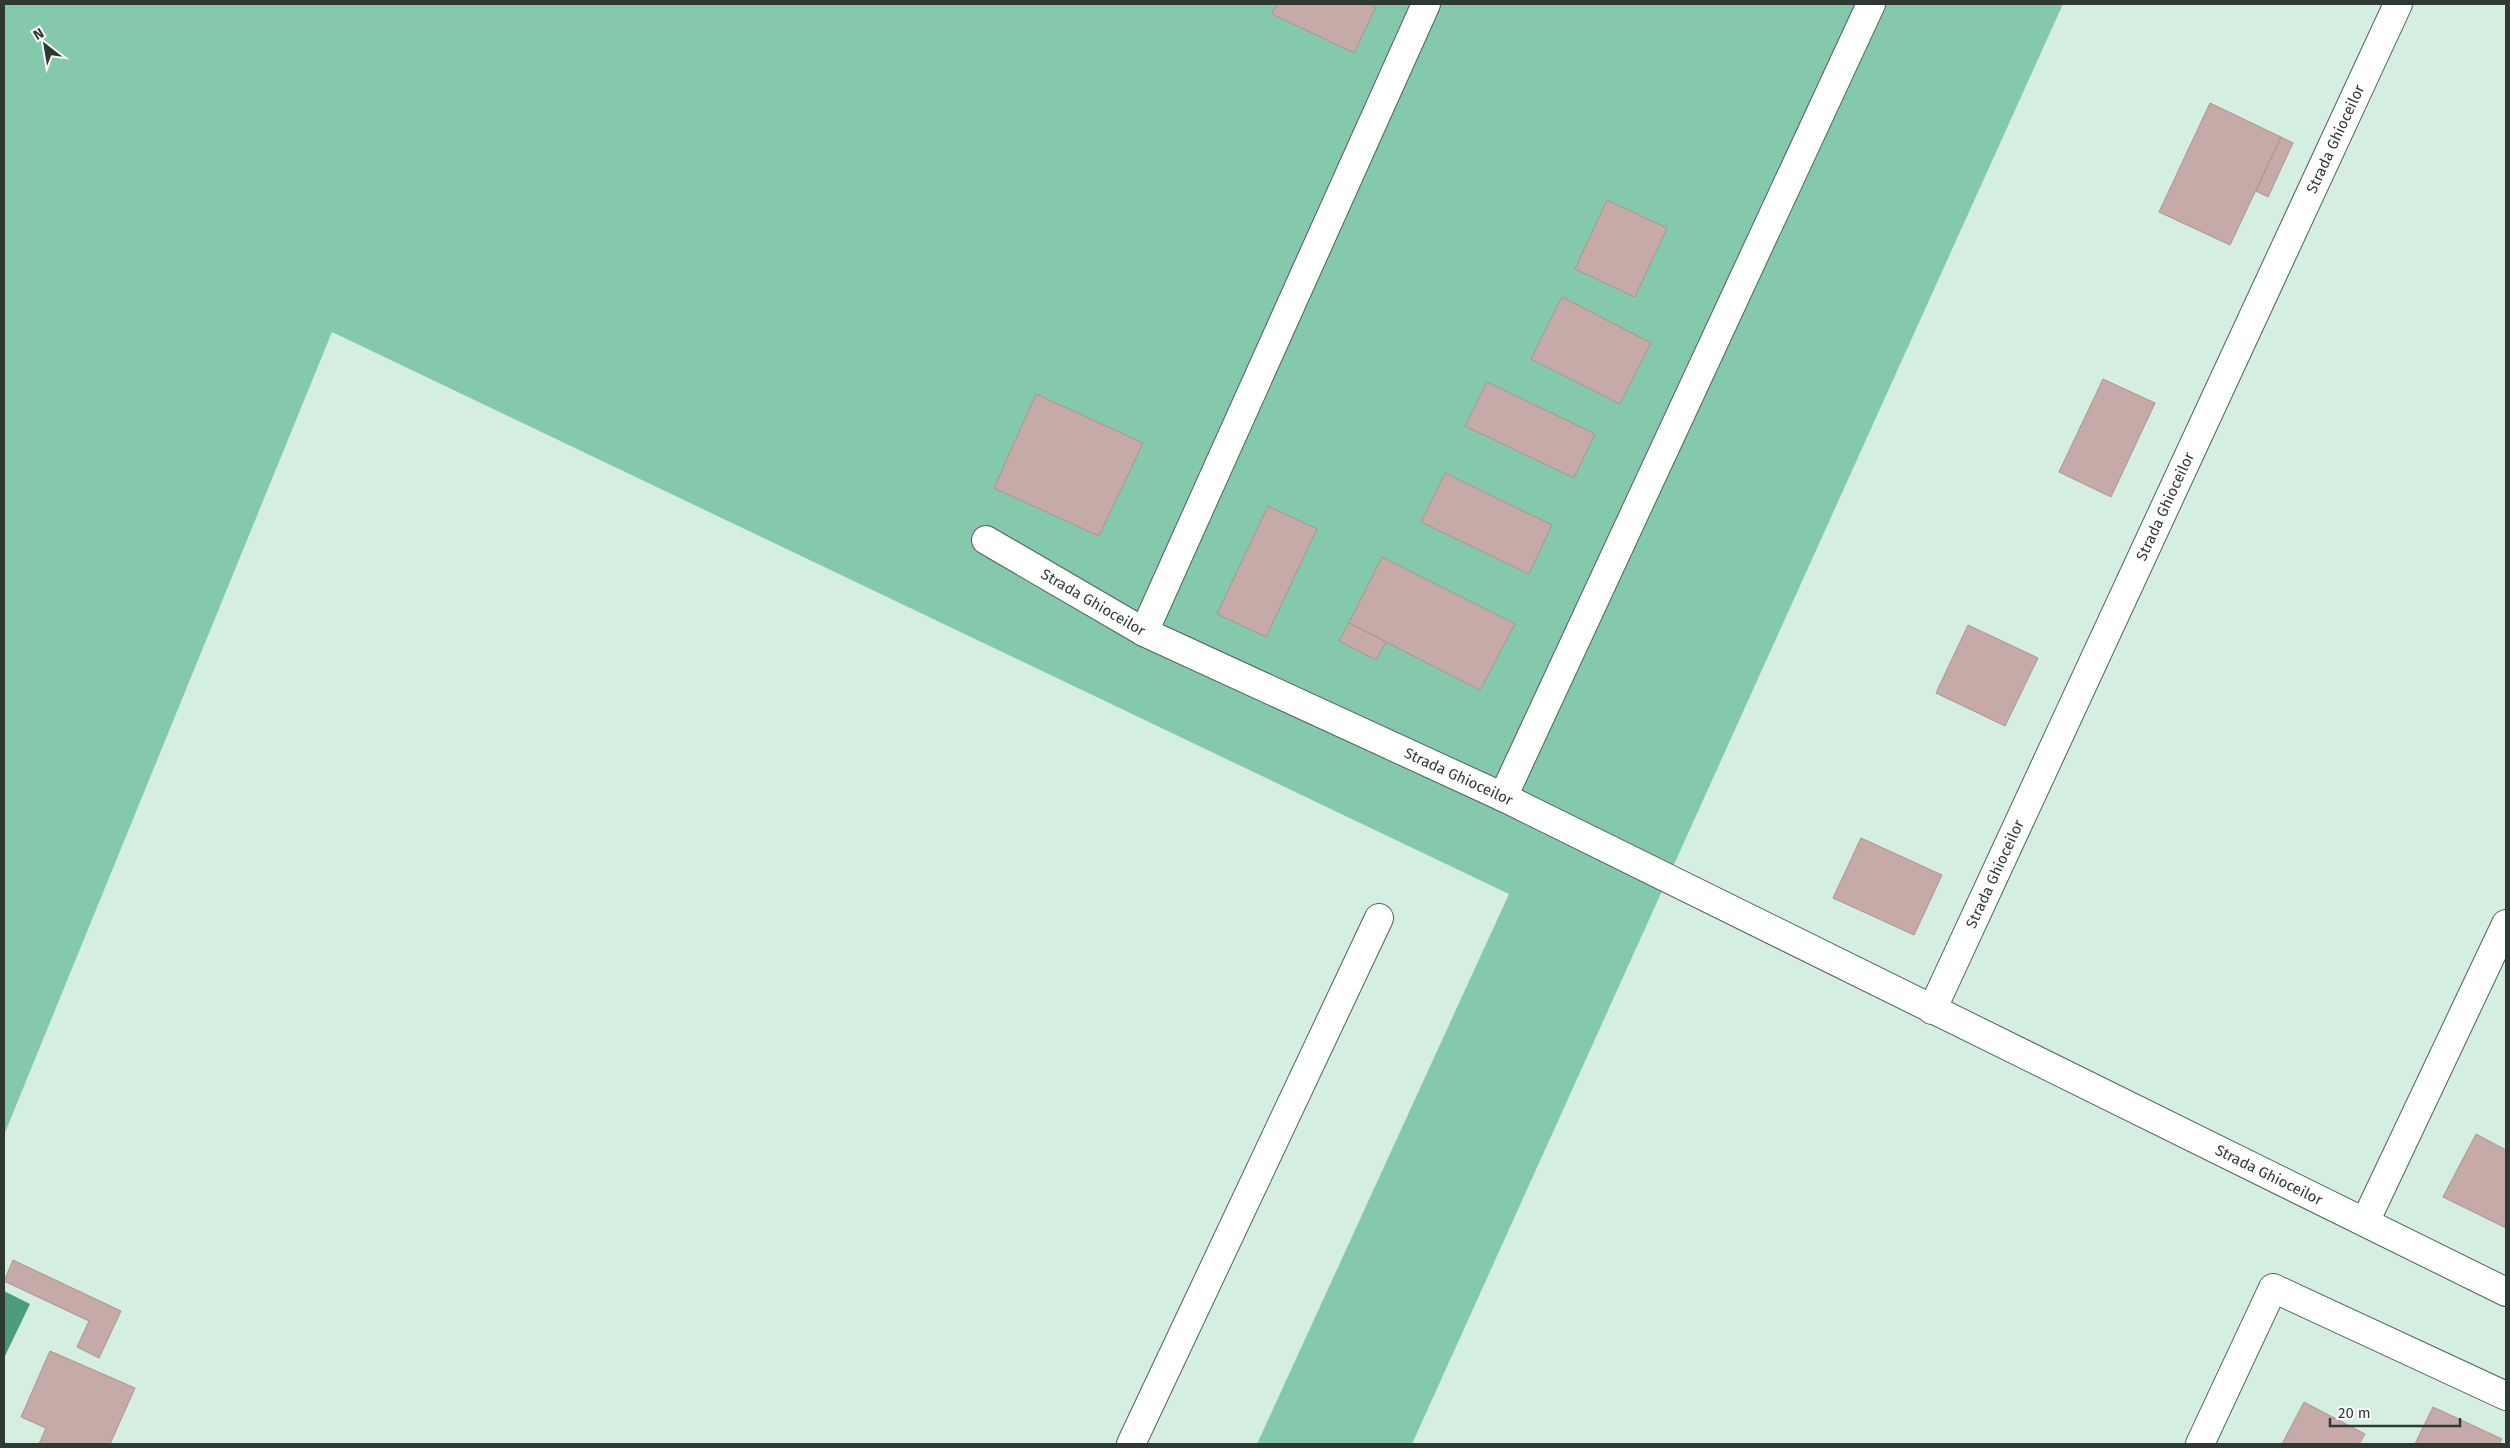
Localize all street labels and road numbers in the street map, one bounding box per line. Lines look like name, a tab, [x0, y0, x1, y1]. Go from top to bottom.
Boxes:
street label: Strada Ghioceilor	[2303, 82, 2368, 196]
street label: Strada Ghioceilor	[2132, 449, 2198, 564]
street label: Strada Ghioceilor	[1038, 565, 1149, 640]
street label: Strada Ghioceilor	[1401, 744, 1516, 810]
street label: Strada Ghioceilor	[1962, 817, 2028, 931]
street label: Strada Ghioceilor	[2212, 1141, 2326, 1209]

